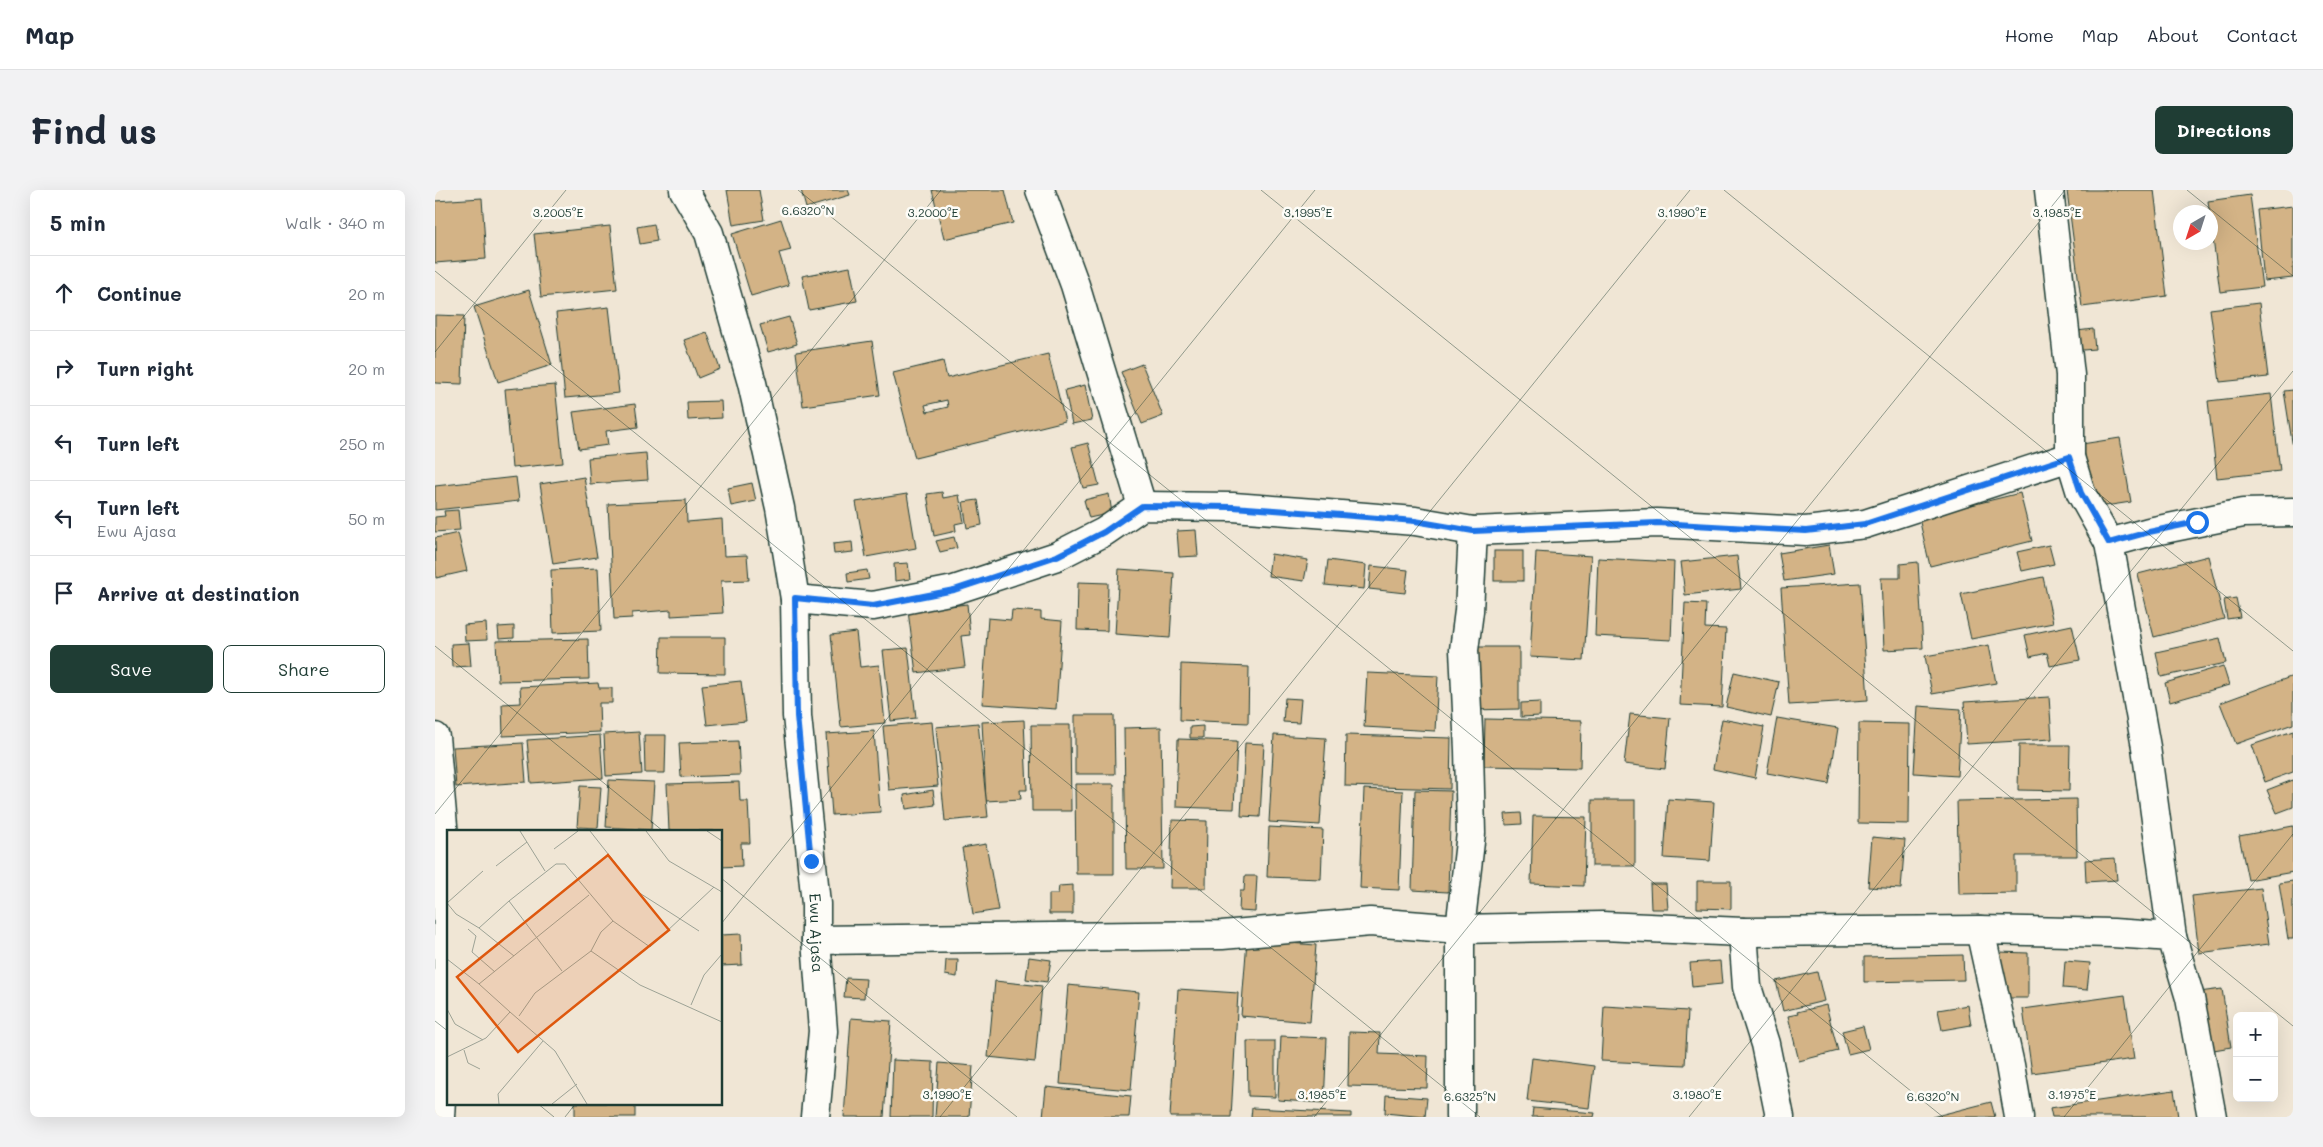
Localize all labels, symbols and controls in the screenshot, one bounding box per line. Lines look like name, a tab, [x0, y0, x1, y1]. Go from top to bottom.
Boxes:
text: Map	[25, 19, 74, 50]
text: Home	[2005, 23, 2054, 47]
text: Map	[2082, 23, 2118, 47]
text: About	[2146, 23, 2199, 47]
text: Contact	[2227, 23, 2298, 47]
button: Directions	[2155, 106, 2293, 154]
text: Find us	[30, 107, 157, 153]
text: 6.6320°N	[782, 202, 834, 218]
text: 3.2005°E	[533, 204, 583, 220]
text: 3.2000°E	[908, 204, 959, 220]
text: 3.1995°E	[1284, 204, 1332, 220]
text: 3.1990°E	[1657, 204, 1707, 220]
text: 3.1985°E	[2033, 204, 2082, 220]
north arrow	[2173, 205, 2218, 250]
text: 5 min	[50, 209, 106, 236]
text: Walk · 340 m	[285, 212, 385, 233]
icon: ahead	[50, 279, 78, 307]
text: Continue	[97, 281, 182, 306]
text: 20 m	[348, 283, 385, 304]
icon: right	[50, 354, 78, 382]
text: Turn right	[97, 356, 194, 381]
text: 20 m	[348, 358, 385, 379]
icon: left	[50, 429, 78, 457]
text: Turn left	[97, 431, 180, 456]
text: 250 m	[339, 433, 385, 454]
text: Turn left	[97, 495, 180, 520]
icon: left	[50, 504, 78, 532]
text: 50 m	[348, 508, 385, 529]
route start	[2186, 511, 2209, 534]
text: Ewu Ajasa	[97, 520, 177, 541]
icon: arrive	[50, 579, 78, 607]
text: Arrive at destination	[97, 581, 300, 606]
button: Save	[50, 645, 213, 693]
button: Share	[223, 645, 385, 693]
inset map	[447, 830, 723, 1104]
route end	[800, 850, 823, 873]
street label: Ewu Ajasa	[805, 892, 829, 973]
map controls	[2233, 1012, 2278, 1102]
button: +	[2233, 1012, 2278, 1057]
button: −	[2233, 1057, 2278, 1102]
text: 3.1990°E	[922, 1086, 972, 1102]
text: 3.1985°E	[1298, 1086, 1347, 1102]
text: 3.1980°E	[1672, 1086, 1722, 1102]
text: 3.1975°E	[2048, 1086, 2096, 1102]
text: 6.6325°N	[1444, 1088, 1496, 1104]
text: 6.6320°N	[1907, 1088, 1959, 1104]

